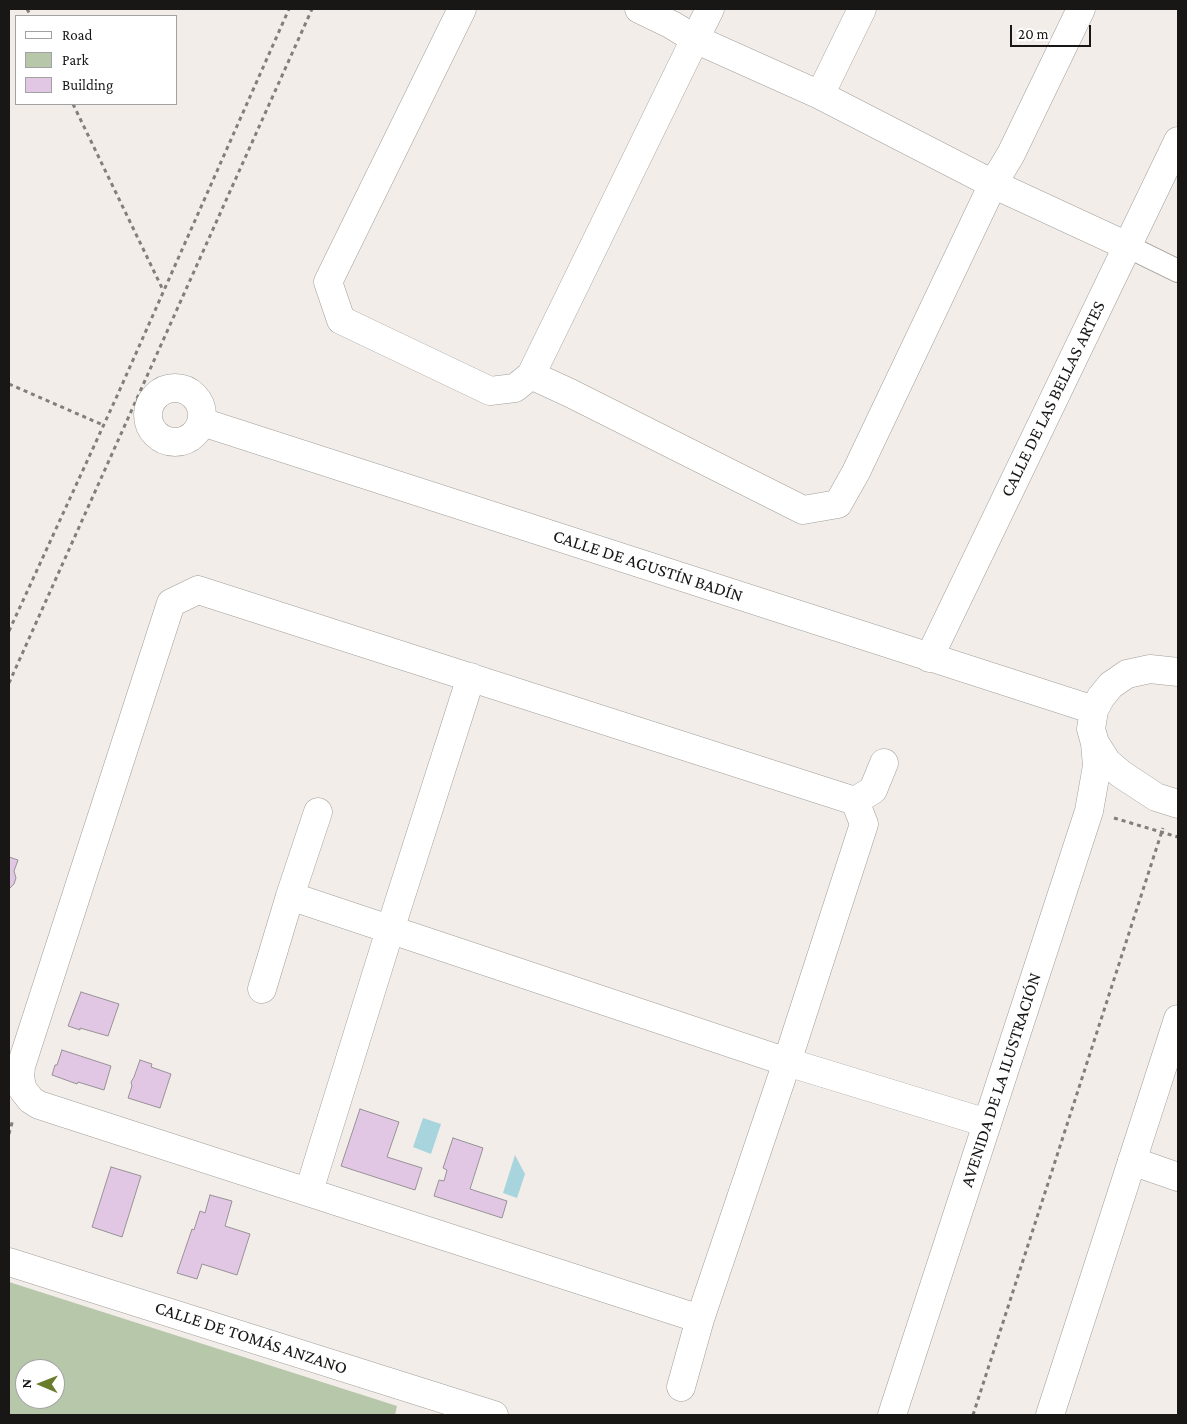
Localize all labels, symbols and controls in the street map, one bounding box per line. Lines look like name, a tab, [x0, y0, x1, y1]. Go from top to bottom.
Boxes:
legend	[15, 15, 178, 105]
scale bar	[1012, 15, 1093, 47]
text: 20 m	[1018, 26, 1049, 42]
text: Road	[62, 27, 92, 43]
text: Park	[62, 52, 89, 68]
text: Building	[62, 77, 113, 93]
street label: CALLE DE LAS BELLAS ARTES	[996, 298, 1110, 500]
street label: CALLE DE AGUSTÍN BADÍN	[550, 525, 746, 607]
street label: AVENIDA DE LA ILUSTRACIÓN	[956, 970, 1046, 1190]
street label: CALLE DE TOMÁS ANZANO	[152, 1297, 350, 1379]
north arrow	[15, 1359, 65, 1409]
text: N	[18, 1379, 34, 1389]

